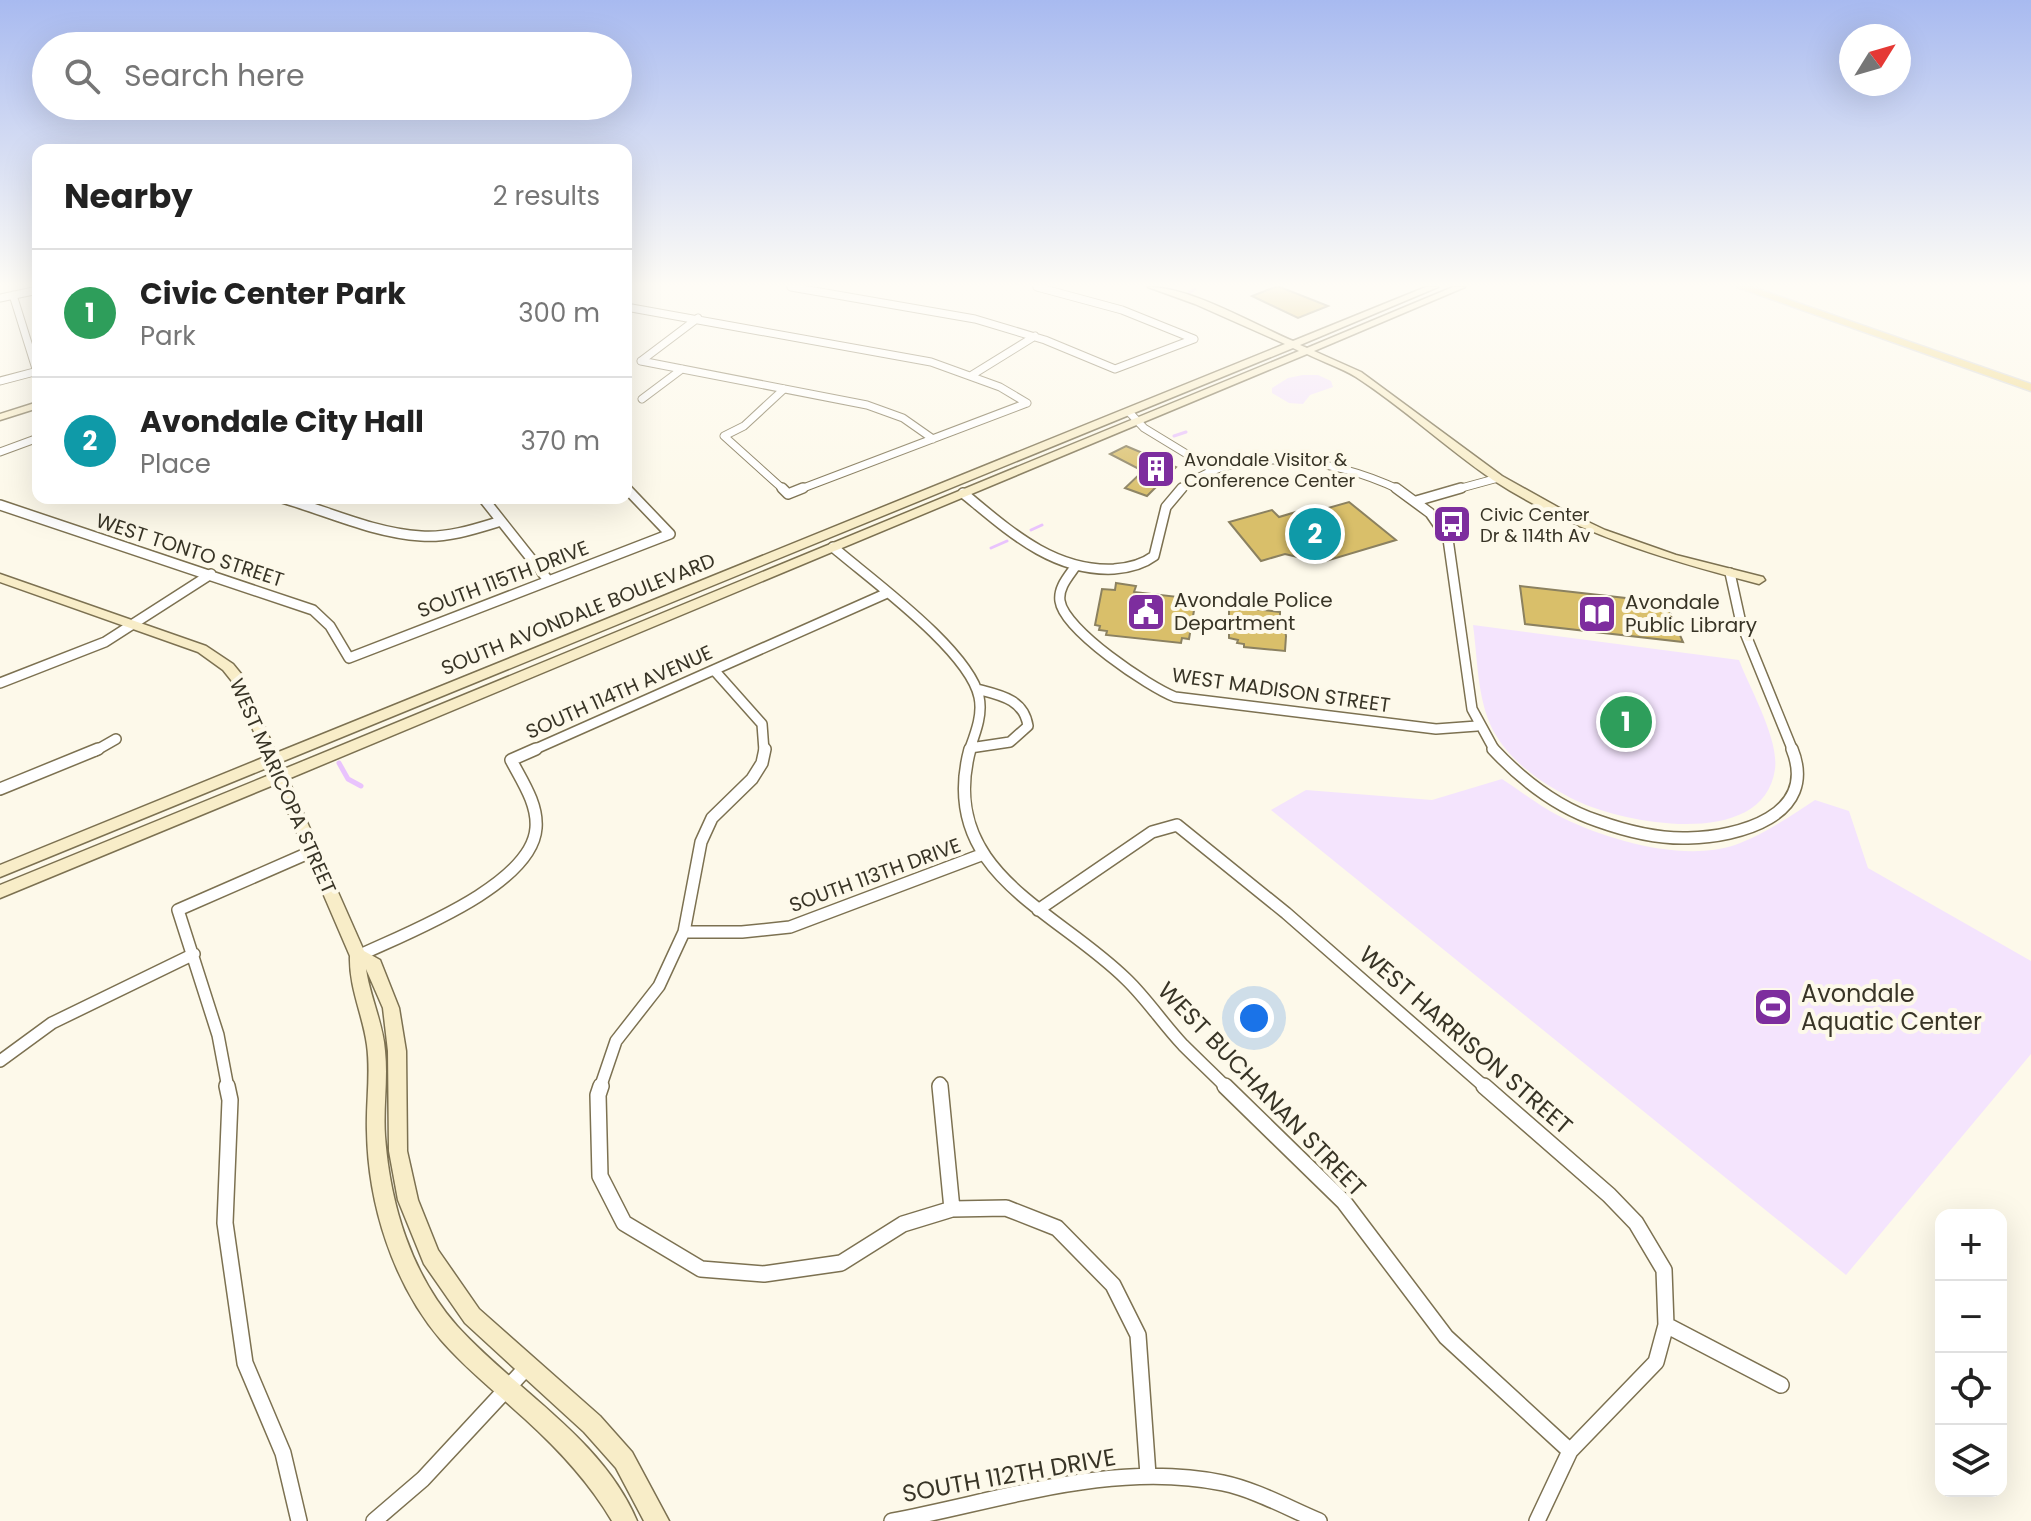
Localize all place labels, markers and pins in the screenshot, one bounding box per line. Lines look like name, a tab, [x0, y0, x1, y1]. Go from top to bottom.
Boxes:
place label: Avondale Visitor & Conference Center	[1184, 447, 1356, 493]
building icon: Avondale Visitor & Conference Center	[1135, 448, 1177, 490]
place label: Civic Center Dr & 114th Av	[1480, 502, 1590, 548]
bus stop icon: Civic Center Dr & 114th Av	[1431, 503, 1473, 545]
pin: 2	[1289, 504, 1341, 564]
place label: Avondale Police Department	[1174, 586, 1333, 637]
place label: Avondale Public Library	[1625, 588, 1757, 639]
public building icon: Avondale Police Department	[1125, 591, 1167, 633]
library icon: Avondale Public Library	[1576, 593, 1618, 635]
pin: 1	[1600, 692, 1652, 752]
place label: Avondale Aquatic Center	[1801, 977, 1982, 1038]
sports icon: Avondale Aquatic Center	[1752, 986, 1794, 1028]

